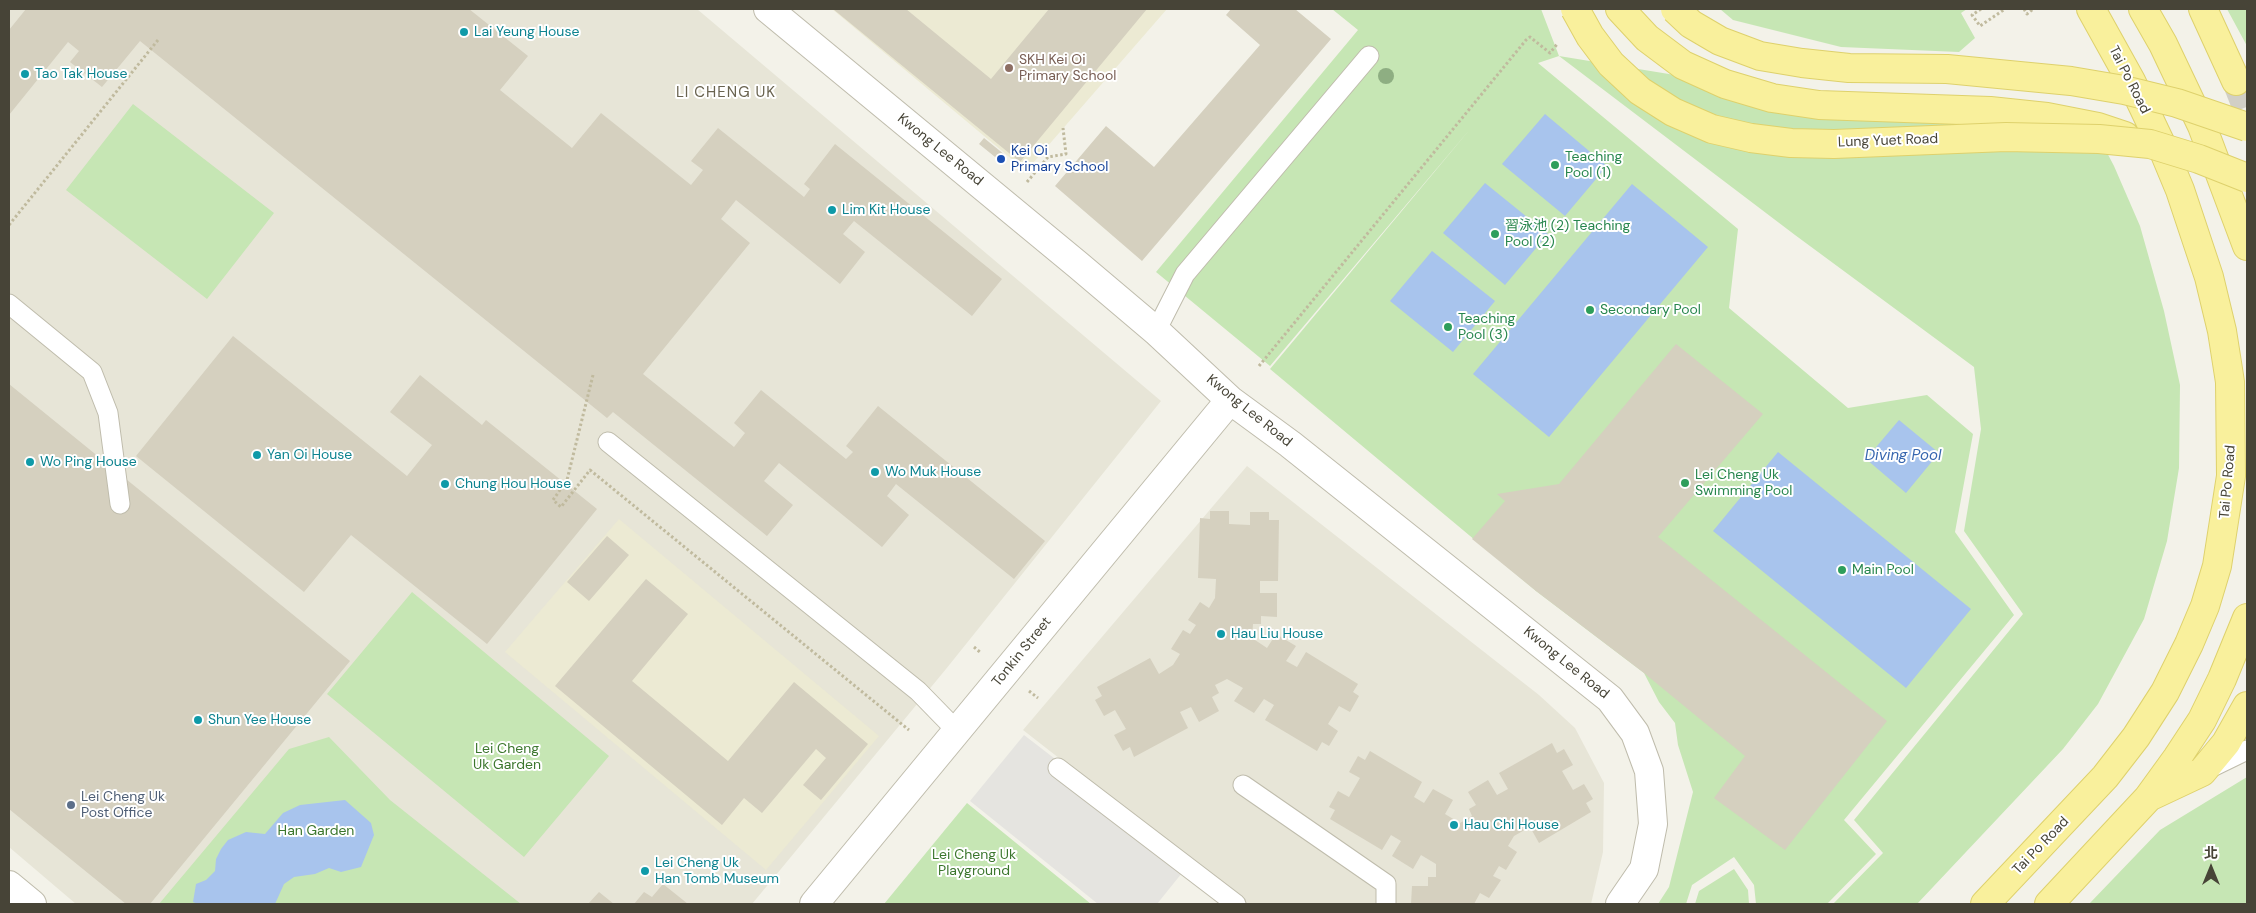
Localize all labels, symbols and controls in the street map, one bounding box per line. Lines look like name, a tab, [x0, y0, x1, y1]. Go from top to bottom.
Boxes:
place label: Lai Yeung House	[474, 24, 579, 40]
marker: Lai Yeung House	[458, 26, 470, 38]
street label: Tai Po Road	[2105, 43, 2153, 117]
place label: SKH Kei Oi Primary School	[1019, 52, 1116, 84]
marker: SKH Kei Oi Primary School	[1003, 62, 1015, 74]
place label: Tao Tak House	[35, 66, 128, 82]
marker: Tao Tak House	[19, 68, 31, 80]
district label: LI CHENG UK	[675, 84, 777, 102]
street label: Kwong Lee Road	[894, 110, 986, 190]
street label: Lung Yuet Road	[1838, 131, 1938, 151]
place label: Kei Oi Primary School	[1011, 143, 1108, 176]
place label: Teaching Pool (1)	[1565, 149, 1622, 182]
marker: Kei Oi Primary School	[995, 153, 1007, 165]
marker: Teaching Pool (1)	[1549, 159, 1561, 171]
place label: Lim Kit House	[842, 202, 931, 218]
marker: Lim Kit House	[826, 204, 838, 216]
place label: 習泳池 (2) Teaching Pool (2)	[1505, 218, 1630, 250]
marker: 習泳池 (2) Teaching Pool (2)	[1489, 228, 1501, 240]
place label: Secondary Pool	[1600, 302, 1701, 318]
marker: Secondary Pool	[1584, 304, 1596, 316]
place label: Teaching Pool (3)	[1458, 311, 1515, 344]
marker: Teaching Pool (3)	[1442, 321, 1454, 333]
street label: Kwong Lee Road	[1203, 371, 1295, 451]
street label: Tai Po Road	[2216, 444, 2240, 520]
place label: Yan Oi House	[267, 447, 352, 463]
water label: Diving Pool	[1865, 447, 1941, 465]
marker: Yan Oi House	[251, 449, 263, 461]
place label: Wo Ping House	[40, 454, 137, 470]
marker: Wo Ping House	[24, 456, 36, 468]
place label: Wo Muk House	[885, 464, 981, 480]
marker: Wo Muk House	[869, 466, 881, 478]
place label: Lei Cheng Uk Swimming Pool	[1695, 467, 1792, 500]
place label: Chung Hou House	[455, 476, 571, 492]
marker: Lei Cheng Uk Swimming Pool	[1679, 477, 1691, 489]
marker: Chung Hou House	[439, 478, 451, 490]
place label: Main Pool	[1852, 562, 1914, 578]
marker: Main Pool	[1836, 564, 1848, 576]
street label: Tonkin Street	[989, 614, 1055, 690]
street label: Kwong Lee Road	[1520, 623, 1612, 703]
place label: Hau Liu House	[1231, 626, 1323, 642]
marker: Hau Liu House	[1215, 628, 1227, 640]
place label: Shun Yee House	[208, 712, 311, 728]
marker: Shun Yee House	[192, 714, 204, 726]
park label: Lei Cheng Uk Garden	[473, 741, 541, 774]
place label: Lei Cheng Uk Post Office	[81, 789, 165, 822]
marker: Lei Cheng Uk Post Office	[65, 799, 77, 811]
street label: Tai Po Road	[2009, 814, 2073, 878]
place label: Hau Chi House	[1464, 817, 1559, 833]
marker: Hau Chi House	[1448, 819, 1460, 831]
park label: Han Garden	[278, 823, 354, 839]
north arrow	[2186, 843, 2236, 893]
text: 北	[2204, 844, 2218, 862]
park label: Lei Cheng Uk Playground	[932, 847, 1016, 880]
place label: Lei Cheng Uk Han Tomb Museum	[655, 855, 779, 888]
marker: Lei Cheng Uk Han Tomb Museum	[639, 865, 651, 877]

